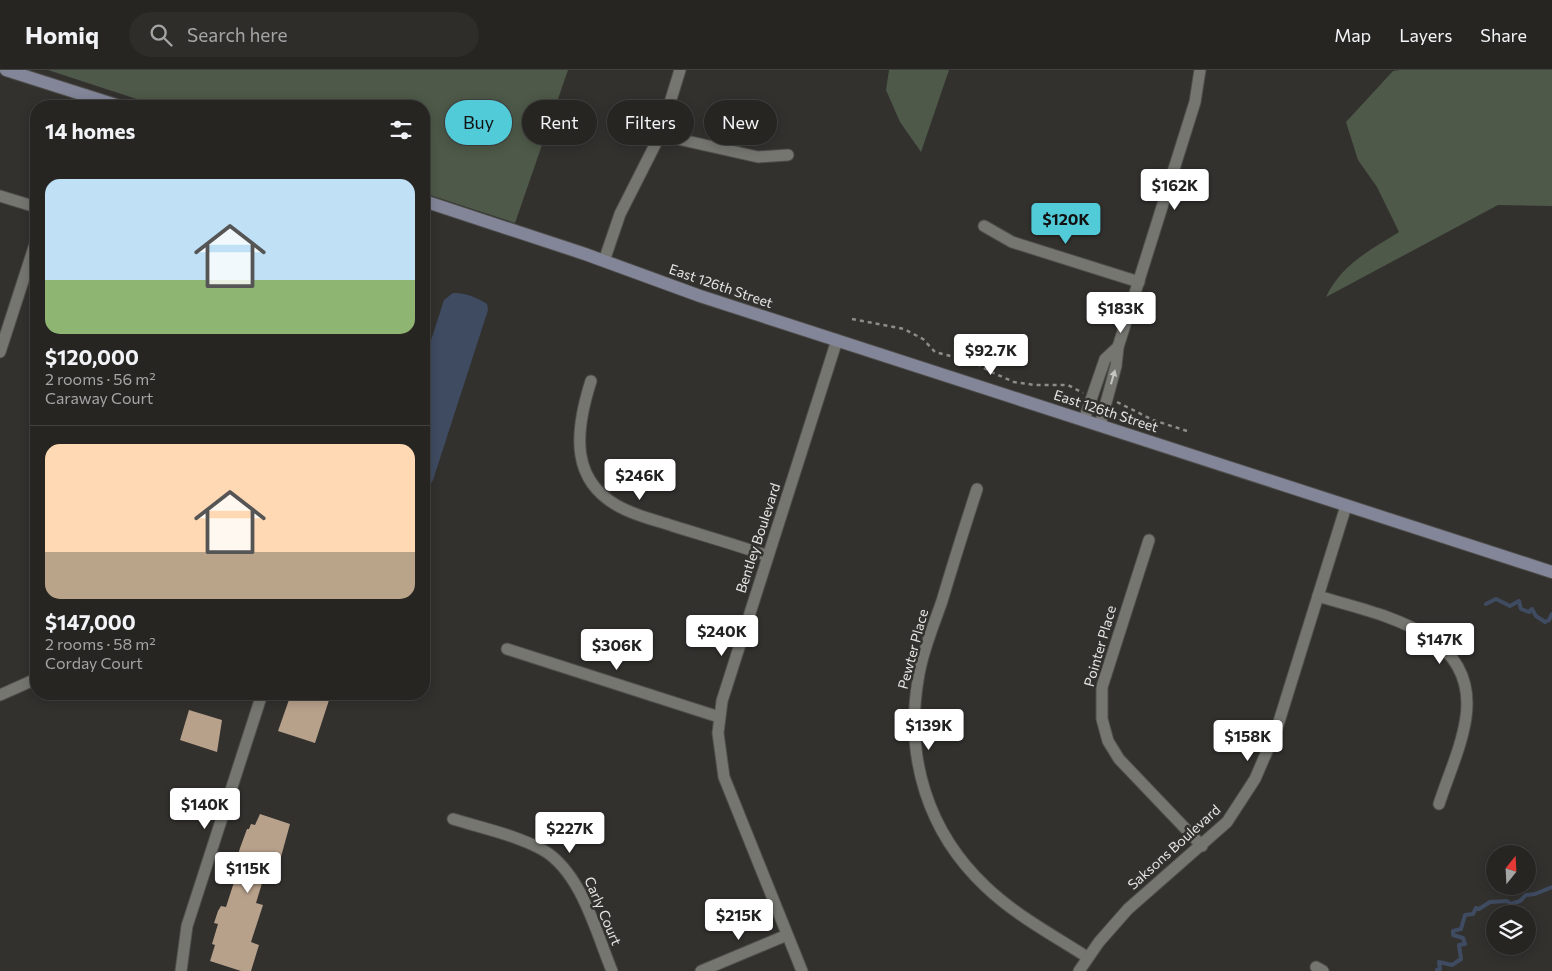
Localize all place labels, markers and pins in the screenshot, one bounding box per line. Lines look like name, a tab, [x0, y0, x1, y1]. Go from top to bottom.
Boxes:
pin: $162K	[1140, 168, 1210, 211]
pin: $120K	[1031, 202, 1101, 245]
pin: $183K	[1086, 292, 1156, 334]
pin: $92.7K	[950, 334, 1032, 376]
pin: $246K	[605, 458, 675, 501]
pin: $240K	[687, 614, 757, 657]
pin: $147K	[1405, 622, 1475, 665]
pin: $306K	[582, 628, 652, 671]
pin: $139K	[894, 708, 964, 751]
pin: $158K	[1213, 720, 1283, 762]
pin: $140K	[170, 788, 240, 830]
pin: $227K	[535, 812, 605, 854]
pin: $115K	[213, 852, 283, 894]
pin: $215K	[704, 898, 774, 941]

